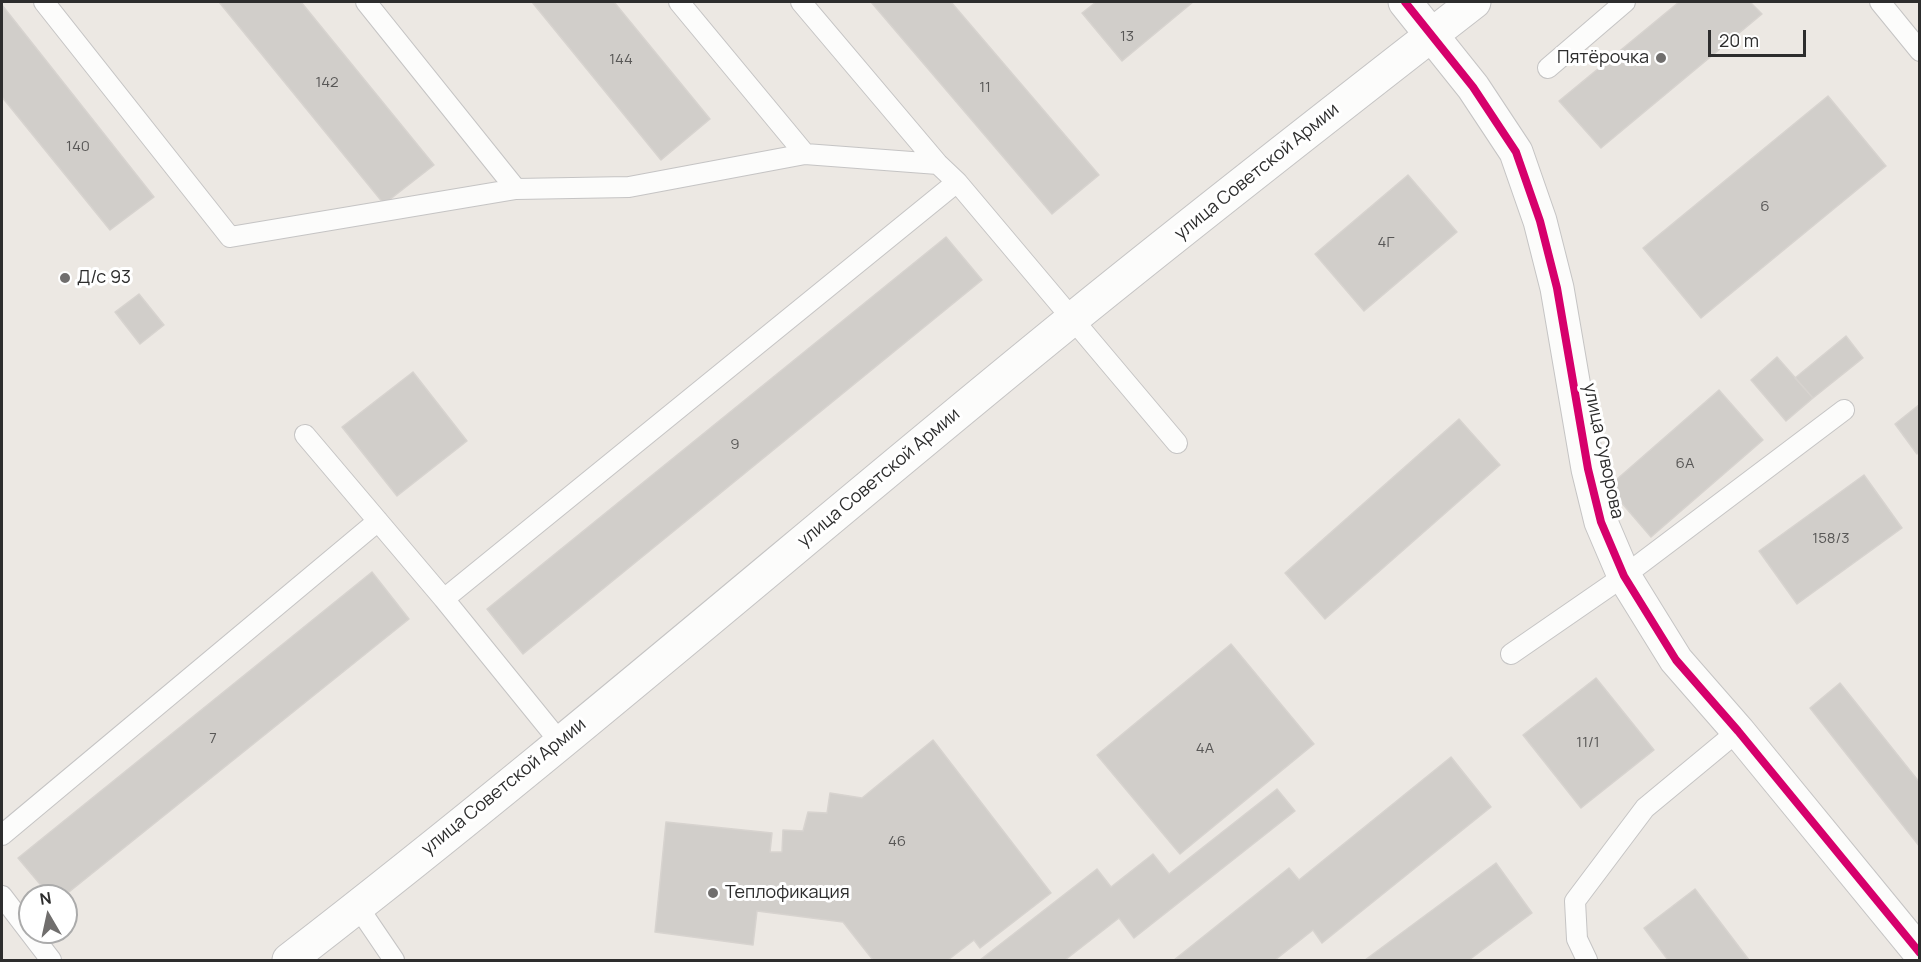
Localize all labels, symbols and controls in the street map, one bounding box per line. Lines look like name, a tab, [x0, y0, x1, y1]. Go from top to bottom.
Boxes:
scale bar	[1711, 18, 1808, 56]
house number: 13	[1120, 28, 1134, 46]
text: 20 m	[1719, 28, 1759, 52]
place label: Пятёрочка	[1557, 47, 1649, 69]
house number: 144	[609, 51, 633, 69]
marker: Пятёрочка	[1654, 51, 1668, 65]
house number: 142	[315, 74, 339, 92]
house number: 11	[979, 79, 991, 97]
street label: улица Советской Армии	[1170, 99, 1344, 245]
house number: 140	[66, 138, 90, 156]
house number: 6	[1760, 198, 1770, 216]
house number: 4Г	[1378, 234, 1394, 252]
place label: Д/с 93	[77, 267, 131, 289]
marker: Д/с 93	[58, 271, 72, 285]
street label: улица Суворова	[1578, 381, 1628, 521]
street label: улица Советской Армии	[793, 404, 965, 552]
house number: 9	[730, 436, 740, 454]
house number: 6А	[1676, 455, 1694, 473]
house number: 158/3	[1812, 530, 1850, 548]
street label: улица Советской Армии	[417, 714, 591, 860]
house number: 7	[209, 730, 217, 748]
house number: 11/1	[1576, 734, 1600, 752]
house number: 4А	[1196, 740, 1214, 758]
house number: 46	[888, 833, 906, 851]
place label: Теплофикация	[725, 882, 850, 904]
north arrow	[18, 884, 78, 944]
text: N	[38, 886, 53, 910]
marker: Теплофикация	[706, 886, 720, 900]

